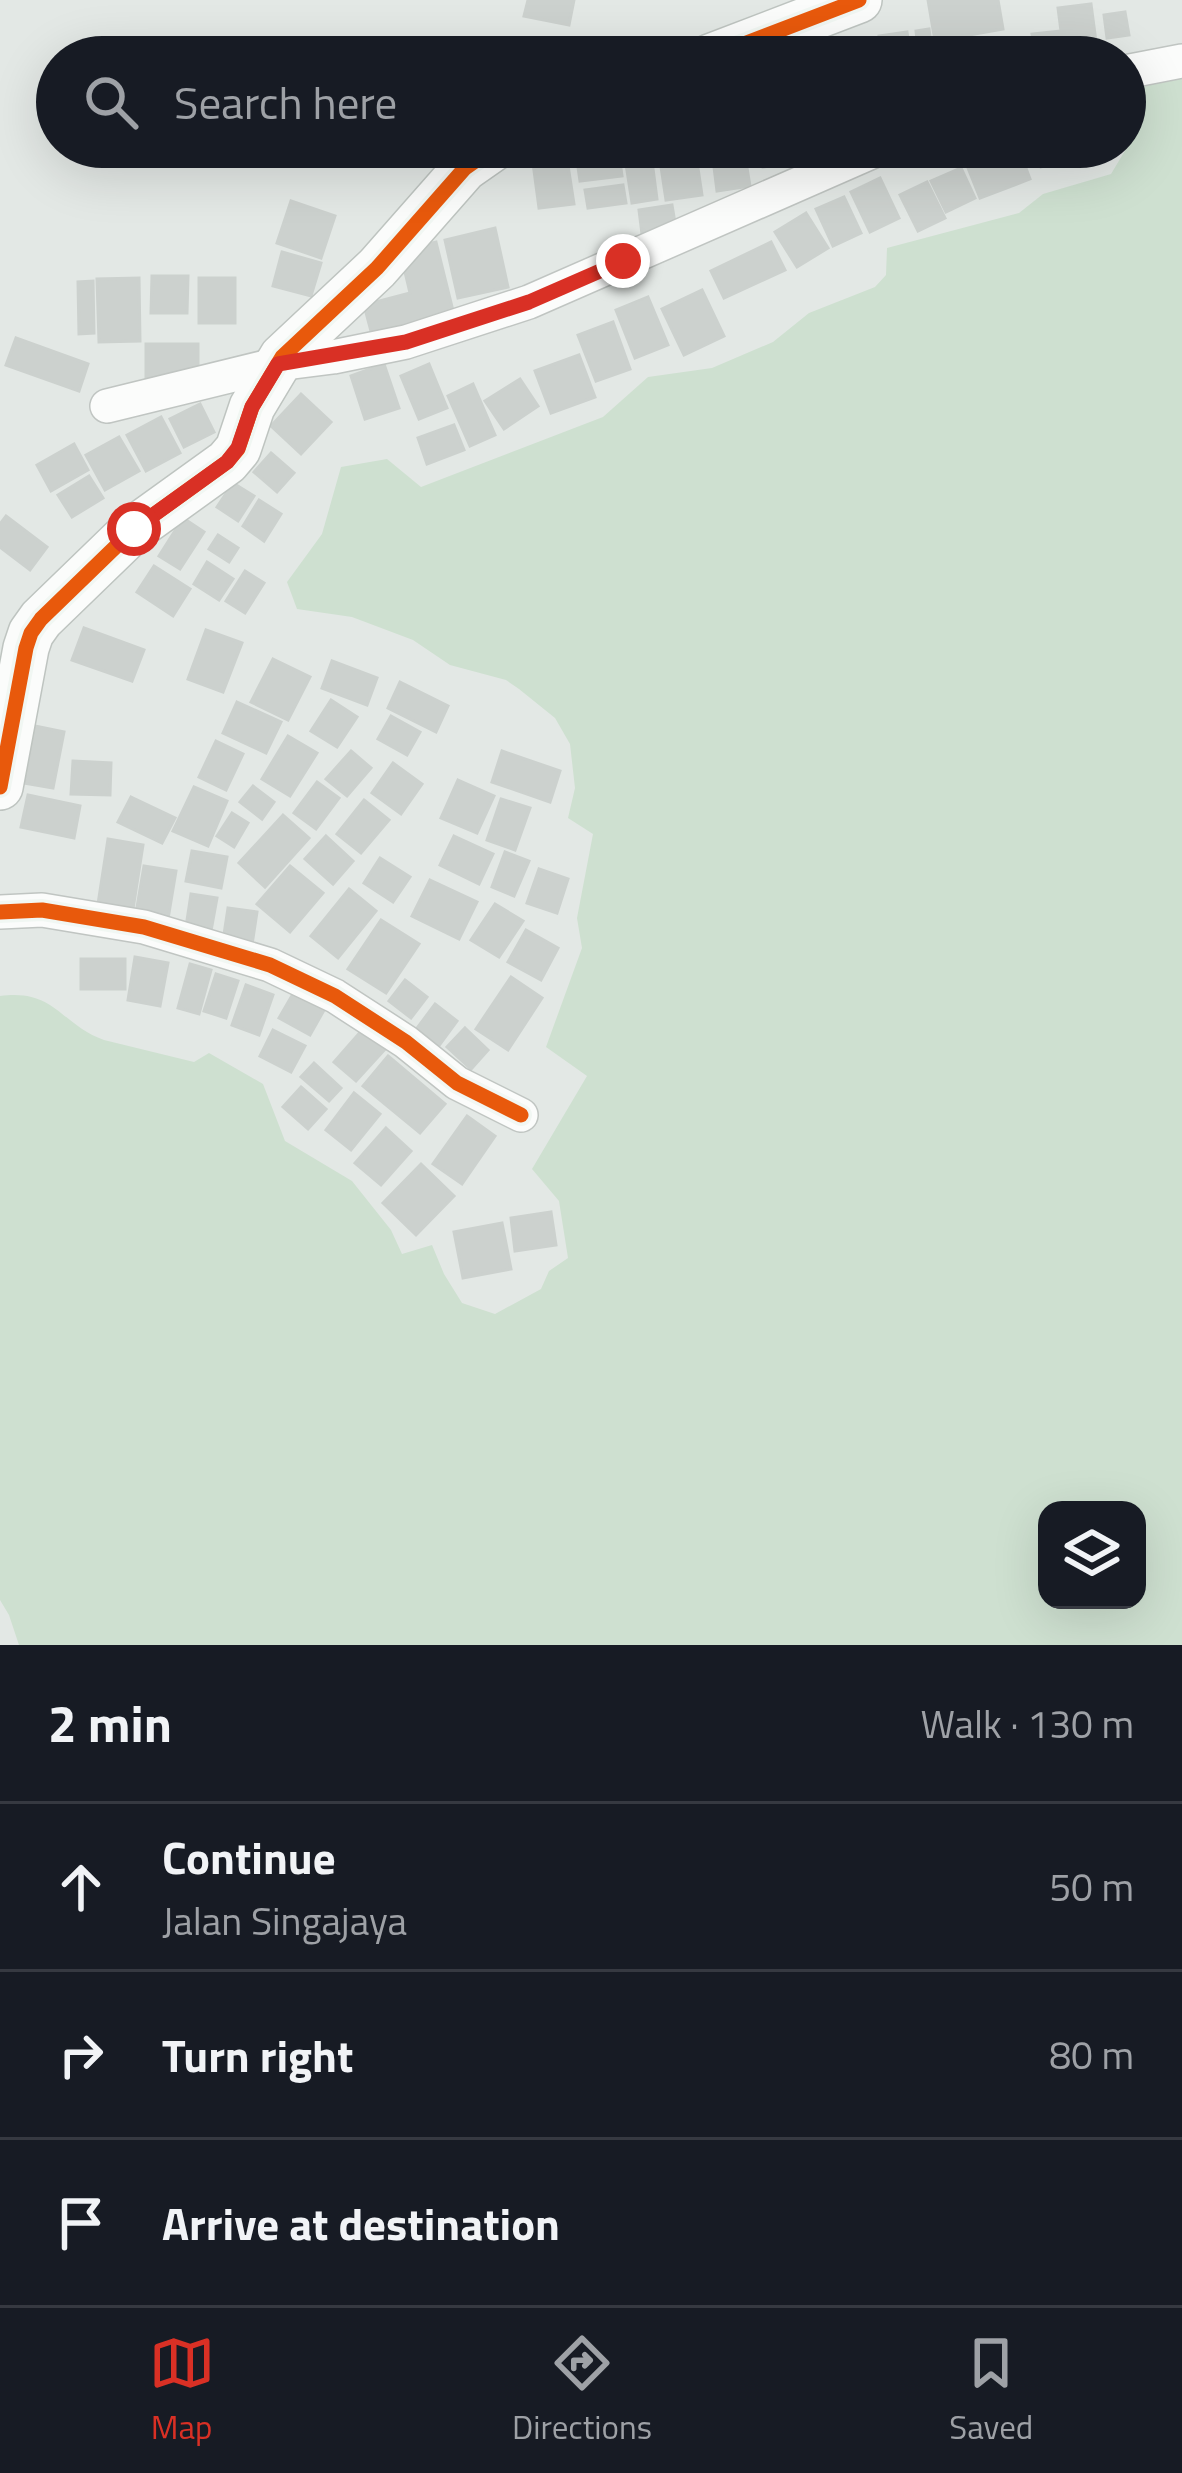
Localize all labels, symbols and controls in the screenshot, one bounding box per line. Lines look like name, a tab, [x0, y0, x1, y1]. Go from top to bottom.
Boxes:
search box	[36, 36, 1146, 168]
text: Search here	[174, 68, 397, 136]
icon: search	[78, 69, 144, 135]
route end	[596, 234, 650, 288]
route start	[107, 502, 161, 556]
map controls	[1038, 1501, 1146, 1609]
button: layers	[1038, 1501, 1146, 1609]
text: 2 min	[48, 1684, 172, 1762]
text: Walk · 130 m	[920, 1694, 1134, 1753]
text: Continue	[162, 1823, 336, 1891]
icon: ahead	[48, 1854, 114, 1920]
text: 50 m	[1049, 1857, 1134, 1916]
text: Jalan Singajaya	[162, 1891, 407, 1950]
text: Turn right	[162, 2021, 353, 2089]
icon: right	[48, 2022, 114, 2088]
text: 80 m	[1049, 2025, 1134, 2084]
text: Arrive at destination	[162, 2189, 560, 2257]
icon: arrive	[48, 2190, 114, 2256]
tab: Map	[149, 2330, 215, 2452]
tab: Directions	[512, 2330, 652, 2452]
tab: Saved	[949, 2330, 1033, 2452]

